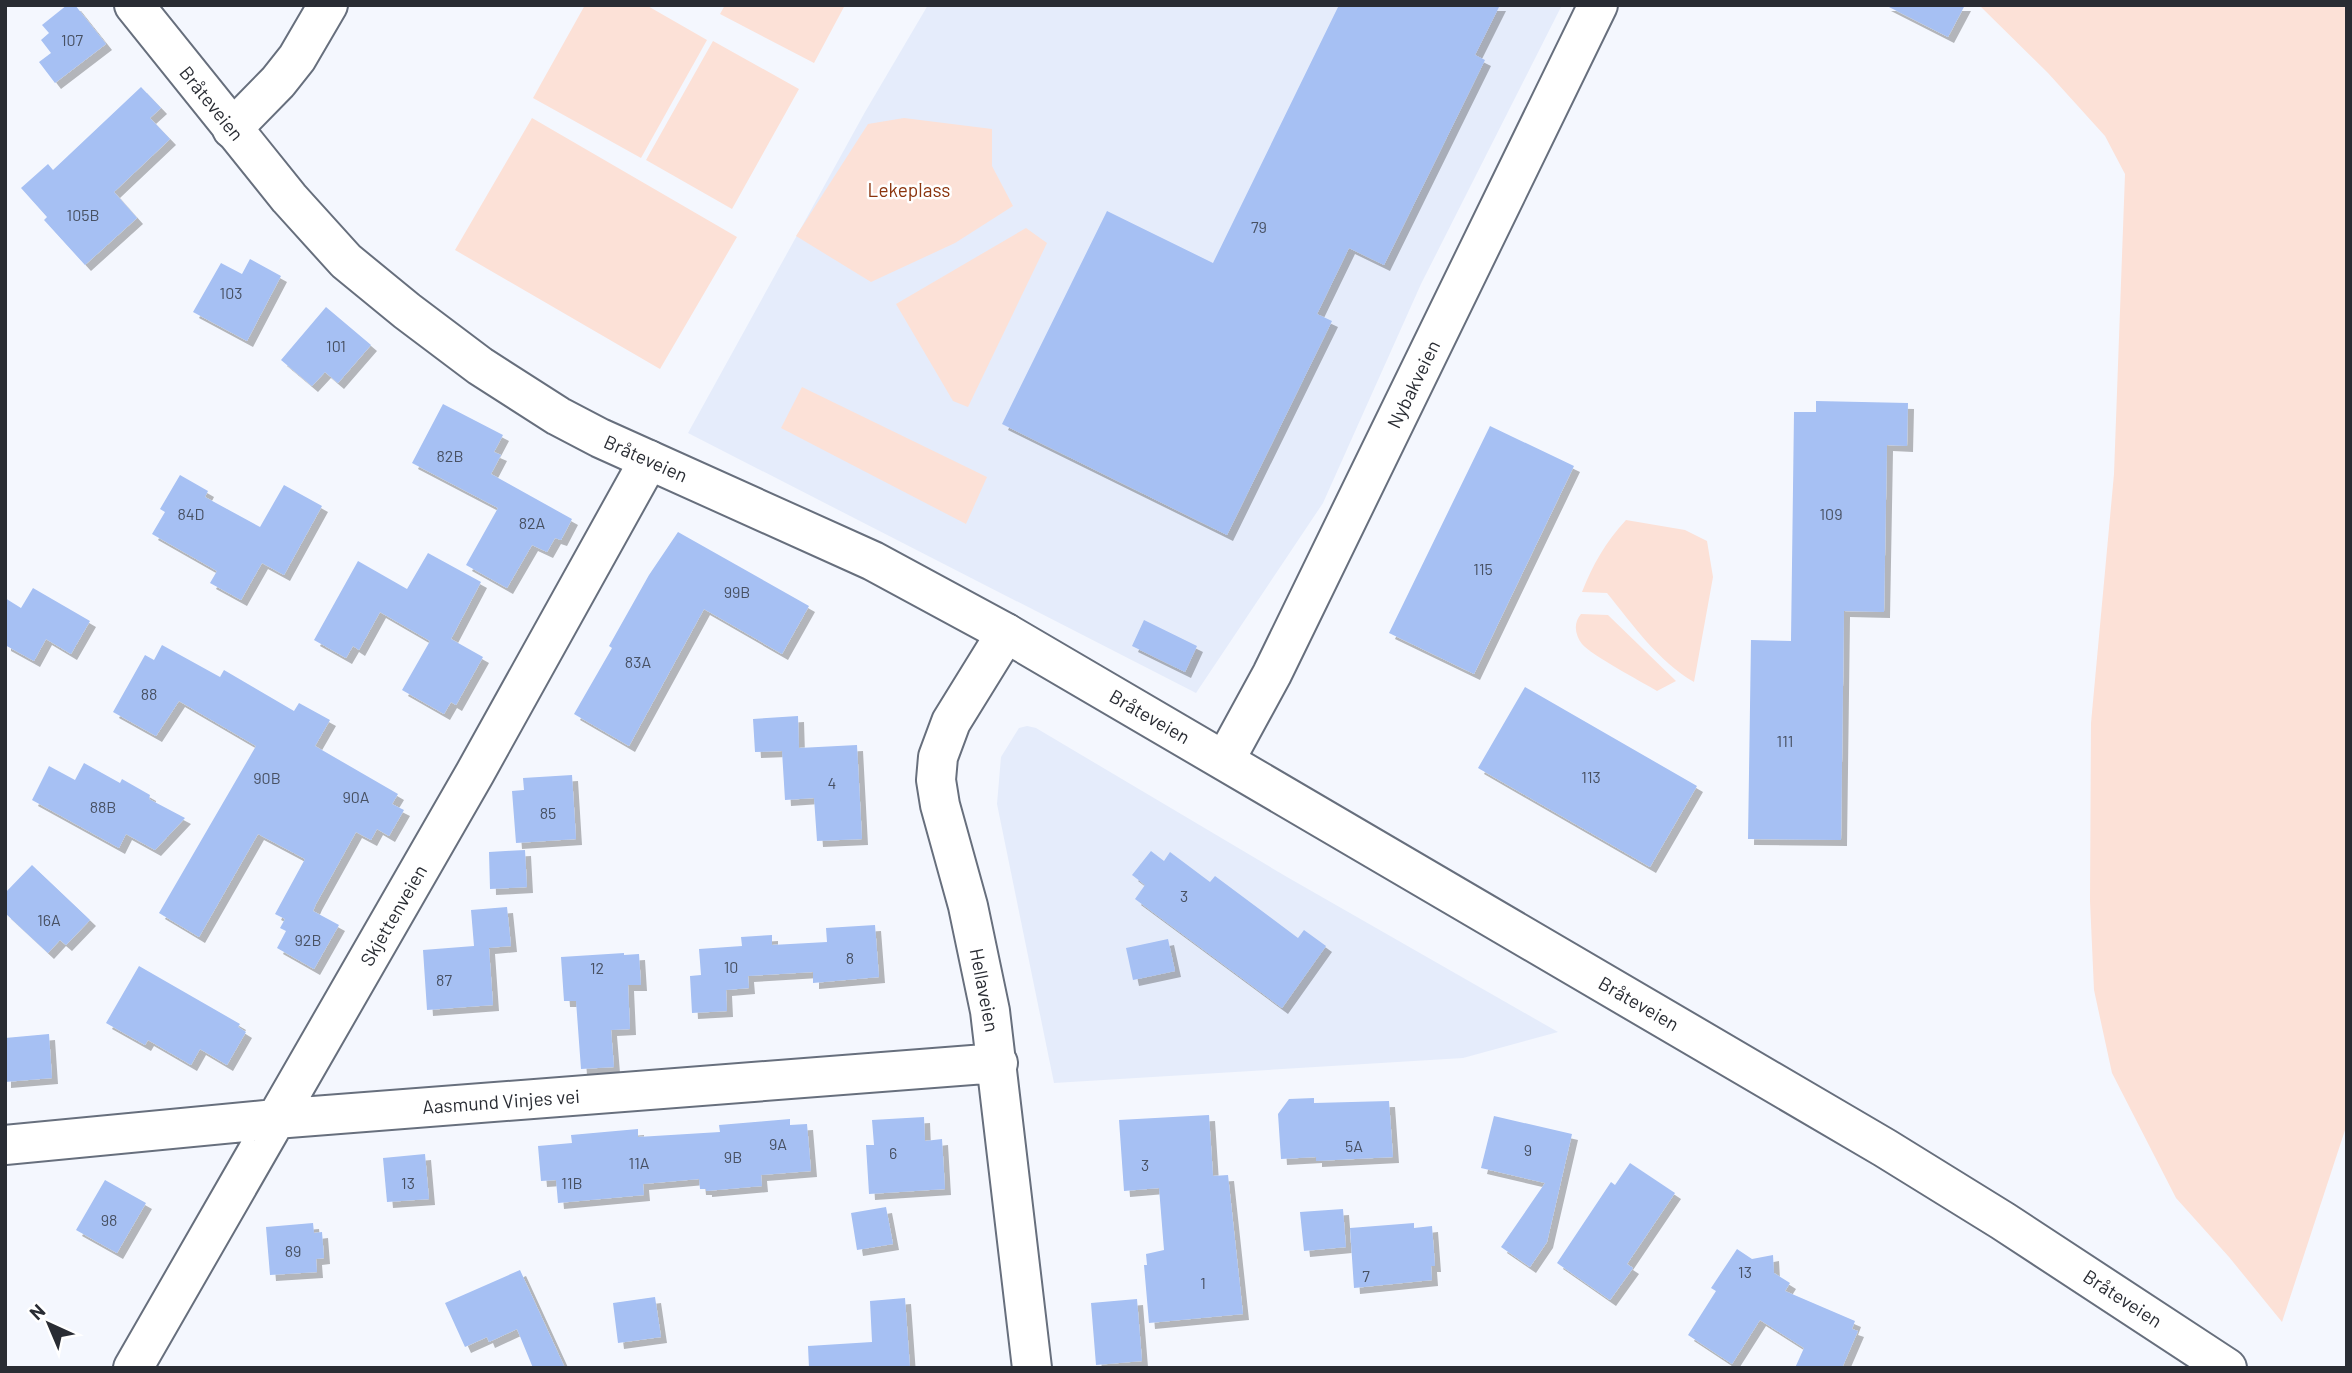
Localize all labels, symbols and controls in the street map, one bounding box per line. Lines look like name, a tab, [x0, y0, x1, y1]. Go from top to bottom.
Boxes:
house number: 107	[61, 30, 84, 49]
street label: Bråteveien	[175, 61, 249, 145]
park label: Lekeplass	[868, 178, 950, 201]
house number: 105B	[67, 205, 99, 224]
house number: 79	[1251, 217, 1267, 236]
house number: 103	[220, 283, 242, 302]
house number: 101	[326, 336, 346, 355]
street label: Nybakveien	[1382, 336, 1444, 432]
street label: Bråteveien	[601, 429, 691, 487]
house number: 82B	[437, 446, 463, 465]
house number: 84D	[177, 504, 205, 523]
house number: 109	[1820, 504, 1842, 523]
house number: 82A	[519, 513, 546, 532]
house number: 115	[1473, 559, 1493, 578]
house number: 99B	[724, 582, 750, 601]
house number: 83A	[625, 652, 651, 671]
house number: 88	[141, 684, 157, 703]
street label: Bråteveien	[1106, 684, 1194, 748]
house number: 111	[1777, 731, 1793, 750]
house number: 113	[1581, 767, 1601, 786]
house number: 90B	[253, 768, 281, 787]
house number: 4	[828, 773, 836, 792]
house number: 90A	[342, 787, 370, 806]
house number: 88B	[90, 797, 116, 816]
house number: 85	[540, 803, 556, 822]
street label: Skjettenveien	[355, 860, 431, 970]
house number: 3	[1180, 886, 1188, 905]
house number: 16A	[37, 910, 61, 929]
house number: 92B	[295, 930, 321, 949]
street label: Hellaveien	[966, 946, 1004, 1034]
house number: 8	[846, 948, 854, 967]
house number: 10	[724, 957, 738, 976]
house number: 12	[590, 958, 604, 977]
house number: 87	[436, 970, 452, 989]
street label: Bråteveien	[1595, 971, 1683, 1035]
street label: Aasmund Vinjes vei	[421, 1084, 581, 1118]
house number: 9A	[769, 1134, 787, 1153]
house number: 5A	[1345, 1136, 1363, 1155]
house number: 9	[1524, 1140, 1532, 1159]
house number: 6	[889, 1143, 897, 1162]
house number: 9B	[724, 1147, 742, 1166]
house number: 11A	[629, 1153, 650, 1172]
house number: 3	[1141, 1155, 1149, 1174]
house number: 13	[401, 1173, 415, 1192]
house number: 11B	[561, 1173, 583, 1192]
house number: 98	[101, 1210, 117, 1229]
house number: 89	[285, 1241, 301, 1260]
house number: 13	[1738, 1262, 1752, 1281]
street label: Bråteveien	[2079, 1264, 2167, 1332]
house number: 7	[1362, 1266, 1370, 1285]
house number: 1	[1200, 1273, 1206, 1292]
north arrow	[14, 1289, 84, 1359]
text: N	[24, 1299, 49, 1324]

